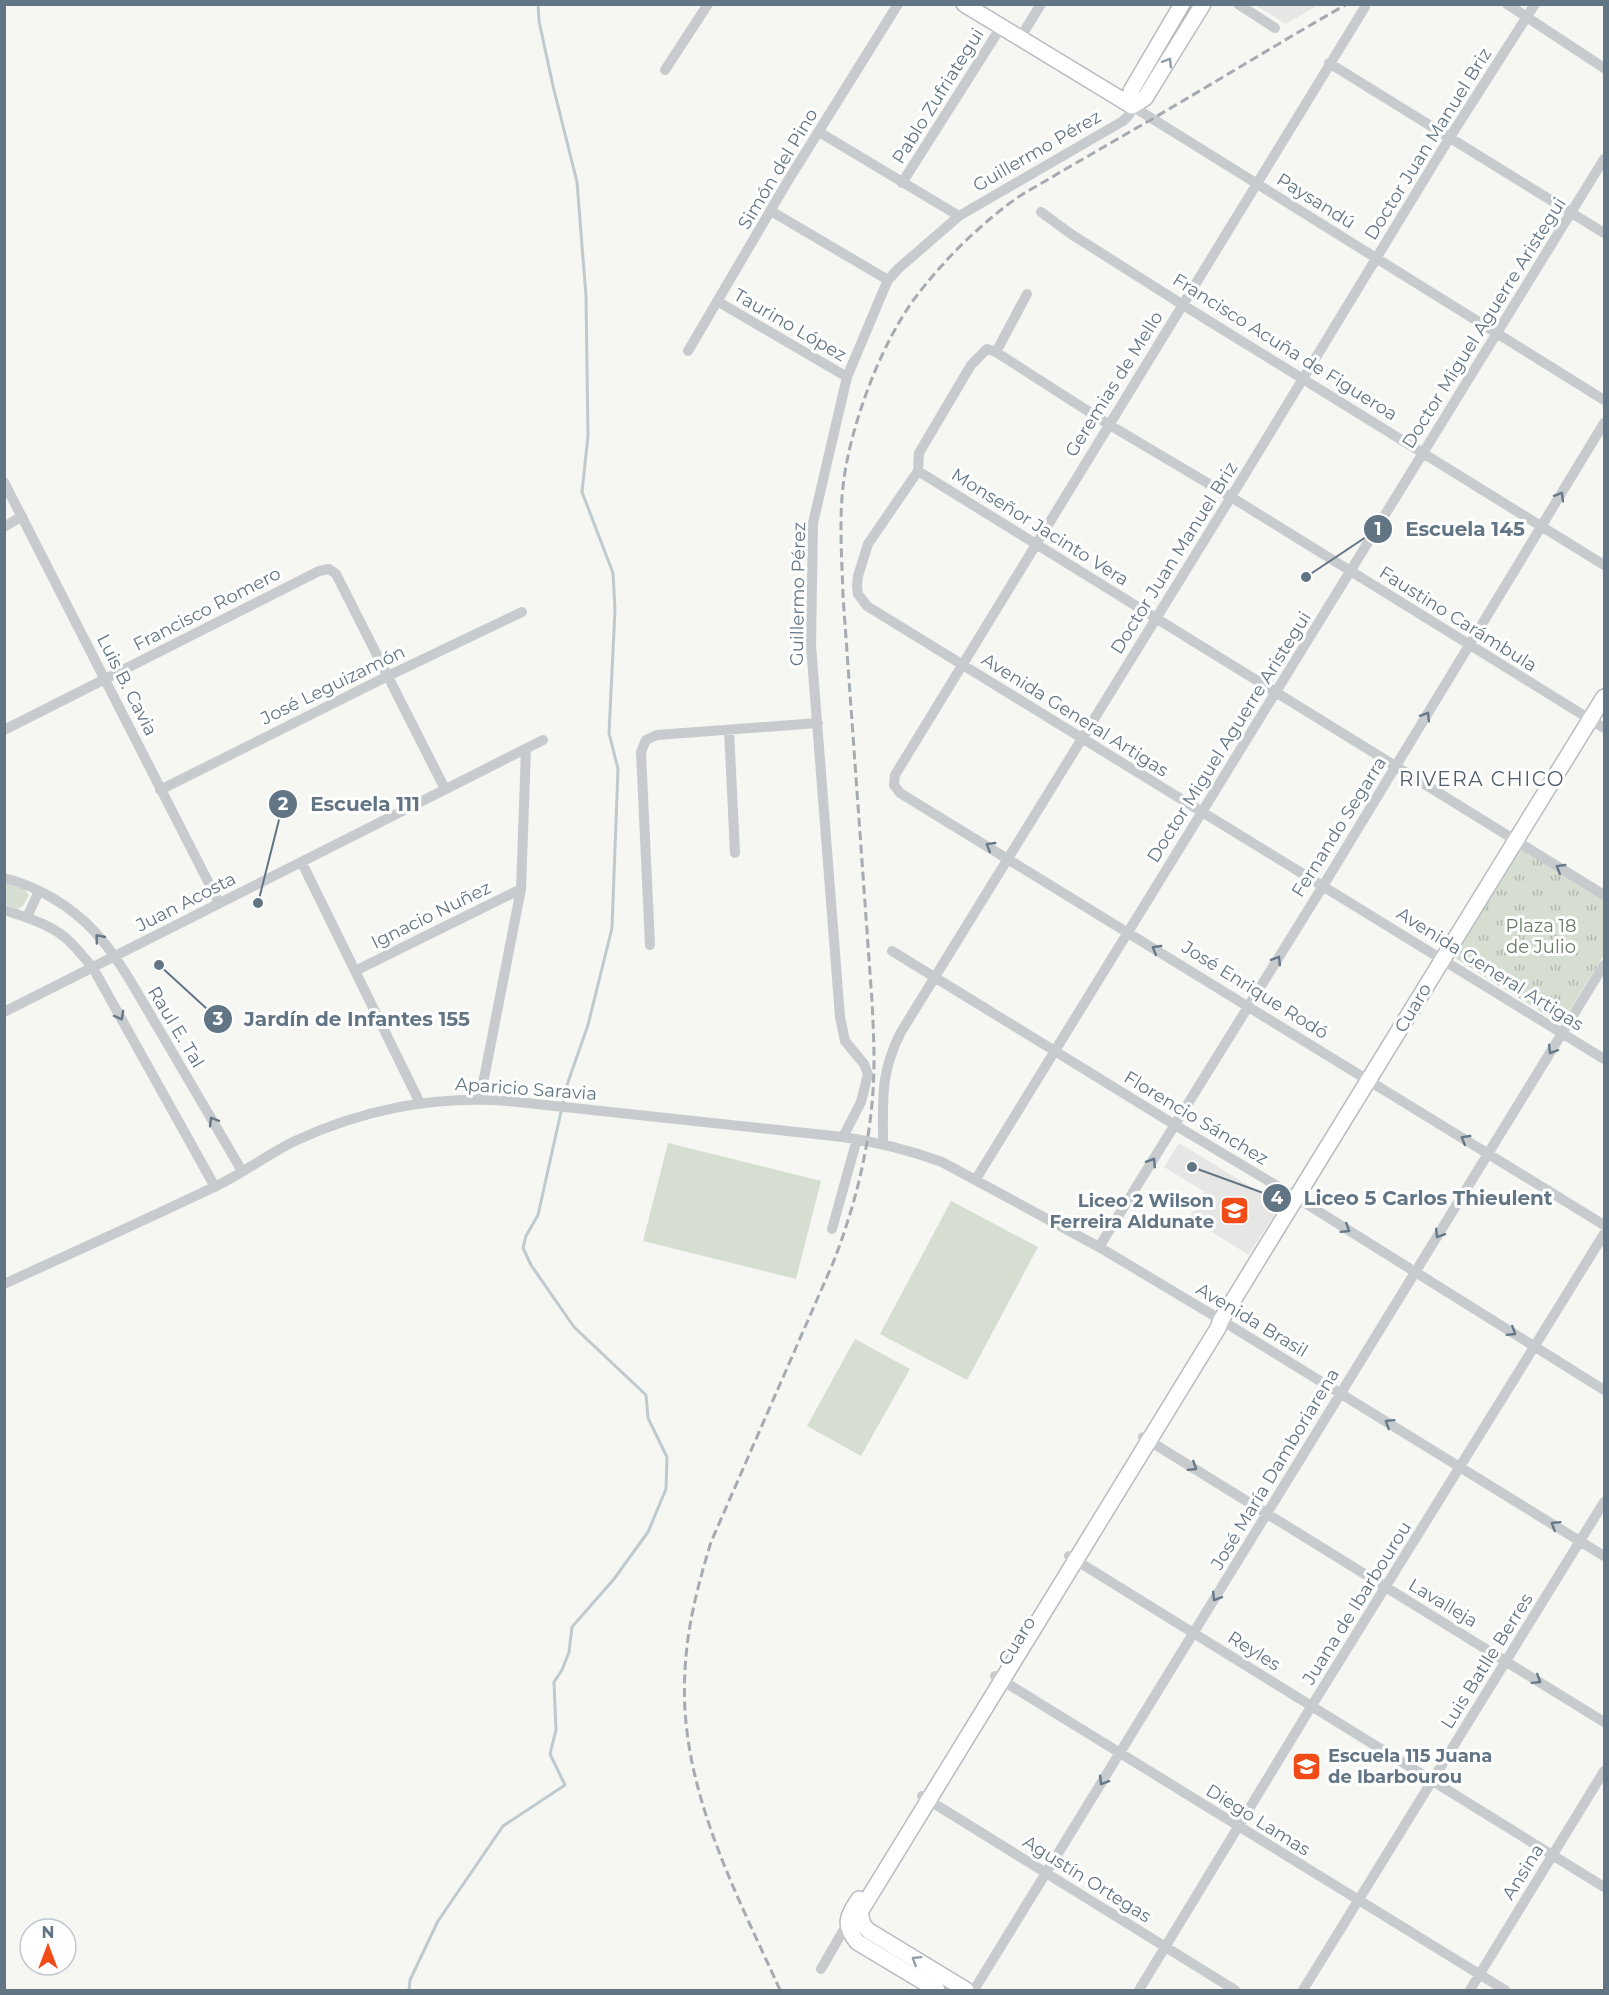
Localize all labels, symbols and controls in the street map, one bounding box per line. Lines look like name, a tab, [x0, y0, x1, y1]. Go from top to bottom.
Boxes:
street label: Pablo Zufriategui	[887, 24, 989, 168]
street label: Doctor Juan Manuel Briz	[1360, 44, 1496, 244]
one-way arrow	[1160, 57, 1171, 68]
street label: Simón del Pino	[733, 105, 823, 233]
street label: Guillermo Pérez	[969, 105, 1105, 197]
street label: Paysandú	[1273, 168, 1359, 234]
street label: Doctor Miguel Aguerre Aristegui	[1397, 193, 1571, 453]
street label: Francisco Acuña de Figueroa	[1169, 269, 1401, 425]
street label: Taurino López	[730, 284, 850, 366]
street label: Geremias de Mello	[1060, 307, 1168, 461]
street label: Doctor Juan Manuel Briz	[1106, 458, 1242, 658]
street label: Monseñor Jacinto Vera	[947, 463, 1133, 591]
one-way arrow	[1553, 492, 1565, 502]
callout: Escuela 145	[1363, 510, 1537, 548]
text: Escuela 145	[1405, 517, 1525, 541]
text: 1	[1374, 518, 1382, 540]
street label: Guillermo Pérez	[786, 522, 810, 666]
street label: Faustino Carámbula	[1375, 561, 1541, 677]
street label: Francisco Romero	[130, 562, 284, 656]
street label: Doctor Miguel Aguerre Aristegui	[1142, 607, 1316, 867]
street label: Luis B. Cavia	[92, 630, 162, 740]
street label: José Leguizamón	[256, 641, 409, 730]
street label: Avenida General Artigas	[978, 648, 1173, 782]
one-way arrow	[1419, 712, 1431, 722]
street label: Fernando Segarra	[1287, 753, 1391, 901]
district label: RIVERA CHICO	[1399, 767, 1565, 791]
callout: Escuela 111	[268, 785, 432, 823]
text: Escuela 111	[310, 792, 420, 816]
text: 2	[278, 793, 289, 815]
one-way arrow	[986, 842, 996, 854]
one-way arrow	[1556, 863, 1566, 875]
street label: Juan Acosta	[132, 867, 240, 937]
street label: Ignacio Nuñez	[368, 877, 494, 953]
street label: Avenida General Artigas	[1393, 902, 1588, 1036]
park label: Plaza 18 de Julio	[1506, 915, 1576, 958]
one-way arrow	[96, 933, 107, 944]
street label: José Enrique Rodó	[1177, 935, 1332, 1044]
one-way arrow	[1152, 944, 1162, 956]
one-way arrow	[1269, 956, 1281, 966]
street label: Cuaro	[1390, 979, 1436, 1037]
street label: Raul E. Tal	[143, 982, 209, 1072]
callout: Jardín de Infantes 155	[203, 1000, 482, 1038]
text: Jardín de Infantes 155	[243, 1007, 470, 1031]
text: 3	[212, 1008, 224, 1030]
one-way arrow	[112, 1010, 124, 1021]
one-way arrow	[1549, 1044, 1560, 1055]
street label: Florencio Sánchez	[1120, 1066, 1272, 1170]
street label: Aparicio Saravia	[454, 1073, 598, 1105]
one-way arrow	[208, 1117, 220, 1127]
one-way arrow	[1461, 1135, 1471, 1146]
one-way arrow	[1145, 1158, 1157, 1168]
callout: Liceo 5 Carlos Thieulent	[1262, 1179, 1565, 1217]
text: Liceo 5 Carlos Thieulent	[1303, 1186, 1553, 1210]
text: 4	[1271, 1187, 1284, 1209]
place label: Liceo 2 Wilson Ferreira Aldunate	[1050, 1190, 1214, 1233]
school or university icon: Liceo 2 Wilson Ferreira Aldunate	[1219, 1195, 1251, 1227]
one-way arrow	[1340, 1221, 1350, 1233]
one-way arrow	[1435, 1228, 1446, 1239]
street label: Avenida Brasil	[1192, 1278, 1312, 1362]
one-way arrow	[1506, 1324, 1516, 1336]
street label: José María Damboriarena	[1206, 1364, 1344, 1575]
one-way arrow	[1385, 1418, 1395, 1430]
one-way arrow	[1187, 1460, 1197, 1472]
street label: Juana de Ibarbourou	[1297, 1517, 1416, 1690]
one-way arrow	[1551, 1521, 1561, 1533]
street label: Lavalleja	[1404, 1574, 1482, 1632]
street label: Luis Batlle Berres	[1436, 1589, 1538, 1733]
one-way arrow	[1211, 1591, 1223, 1601]
street label: Cuaro	[994, 1613, 1040, 1669]
street label: Reyles	[1224, 1626, 1285, 1676]
one-way arrow	[1530, 1673, 1541, 1684]
place label: Escuela 115 Juana de Ibarbourou	[1328, 1745, 1492, 1788]
school or university icon: Escuela 115 Juana de Ibarbourou	[1291, 1750, 1323, 1782]
one-way arrow	[1098, 1775, 1110, 1785]
street label: Diego Lamas	[1202, 1779, 1314, 1861]
street label: Agustín Ortegas	[1019, 1831, 1155, 1927]
street label: Ansina	[1497, 1840, 1549, 1904]
north arrow	[18, 1917, 78, 1977]
text: N	[42, 1923, 54, 1942]
one-way arrow	[912, 1955, 922, 1967]

